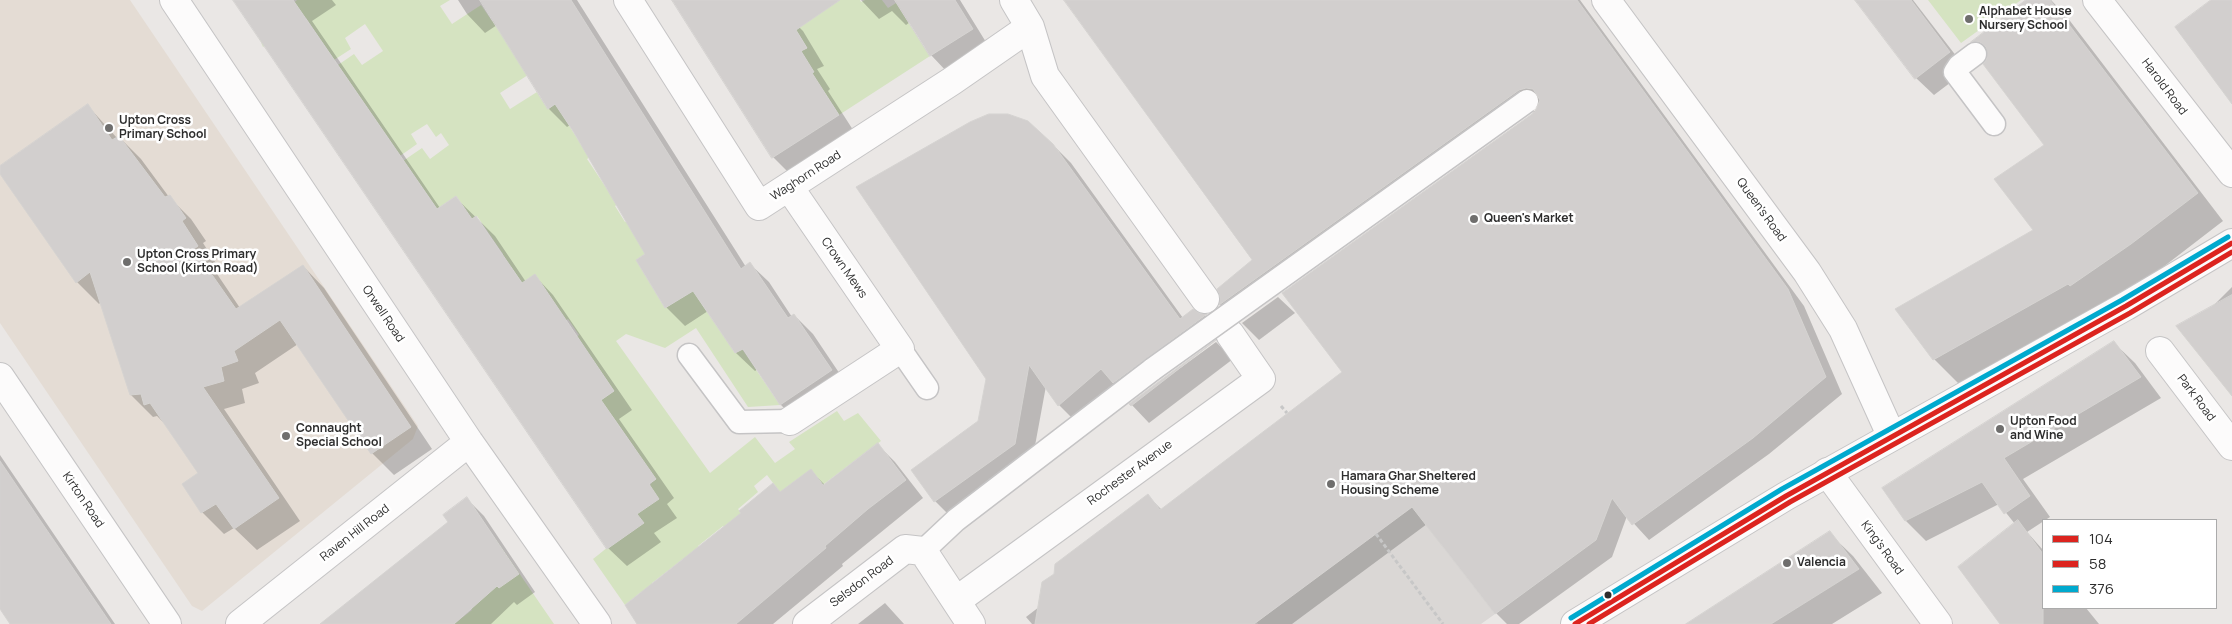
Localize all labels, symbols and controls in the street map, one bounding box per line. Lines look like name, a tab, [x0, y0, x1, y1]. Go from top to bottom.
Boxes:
place label: Alphabet House Nursery School	[1979, 5, 2072, 33]
marker: Alphabet House Nursery School	[1963, 13, 1975, 25]
street label: Harold Road	[2138, 56, 2190, 118]
place label: Upton Cross Primary School	[119, 114, 207, 142]
marker: Upton Cross Primary School	[103, 122, 115, 134]
street label: Waghorn Road	[768, 148, 844, 204]
street label: Queen's Road	[1733, 175, 1789, 245]
place label: Queen's Market	[1484, 212, 1574, 226]
marker: Queen's Market	[1468, 213, 1480, 225]
street label: Crown Mews	[818, 235, 870, 301]
place label: Upton Cross Primary School (Kirton Road)	[137, 248, 259, 276]
marker: Upton Cross Primary School (Kirton Road)	[121, 256, 133, 268]
street label: Orwell Road	[359, 283, 407, 345]
street label: Park Road	[2174, 372, 2218, 424]
place label: Upton Food and Wine	[2010, 415, 2077, 443]
place label: Connaught Special School	[296, 422, 382, 450]
marker: Upton Food and Wine	[1994, 423, 2006, 435]
marker: Connaught Special School	[280, 430, 292, 442]
street label: Rochester Avenue	[1085, 437, 1175, 509]
street label: Kirton Road	[59, 469, 107, 531]
place label: Hamara Ghar Sheltered Housing Scheme	[1341, 470, 1476, 498]
marker: Hamara Ghar Sheltered Housing Scheme	[1325, 478, 1337, 490]
street label: Raven Hill Road	[318, 502, 392, 564]
street label: King's Road	[1858, 518, 1906, 578]
legend	[2042, 519, 2217, 609]
text: 104	[2089, 528, 2113, 549]
street label: Selsdon Road	[827, 553, 897, 611]
text: 58	[2089, 553, 2106, 574]
place label: Valencia	[1797, 556, 1846, 570]
marker: Valencia	[1781, 557, 1793, 569]
text: 376	[2089, 578, 2114, 599]
unlabelled marker	[1603, 590, 1613, 600]

